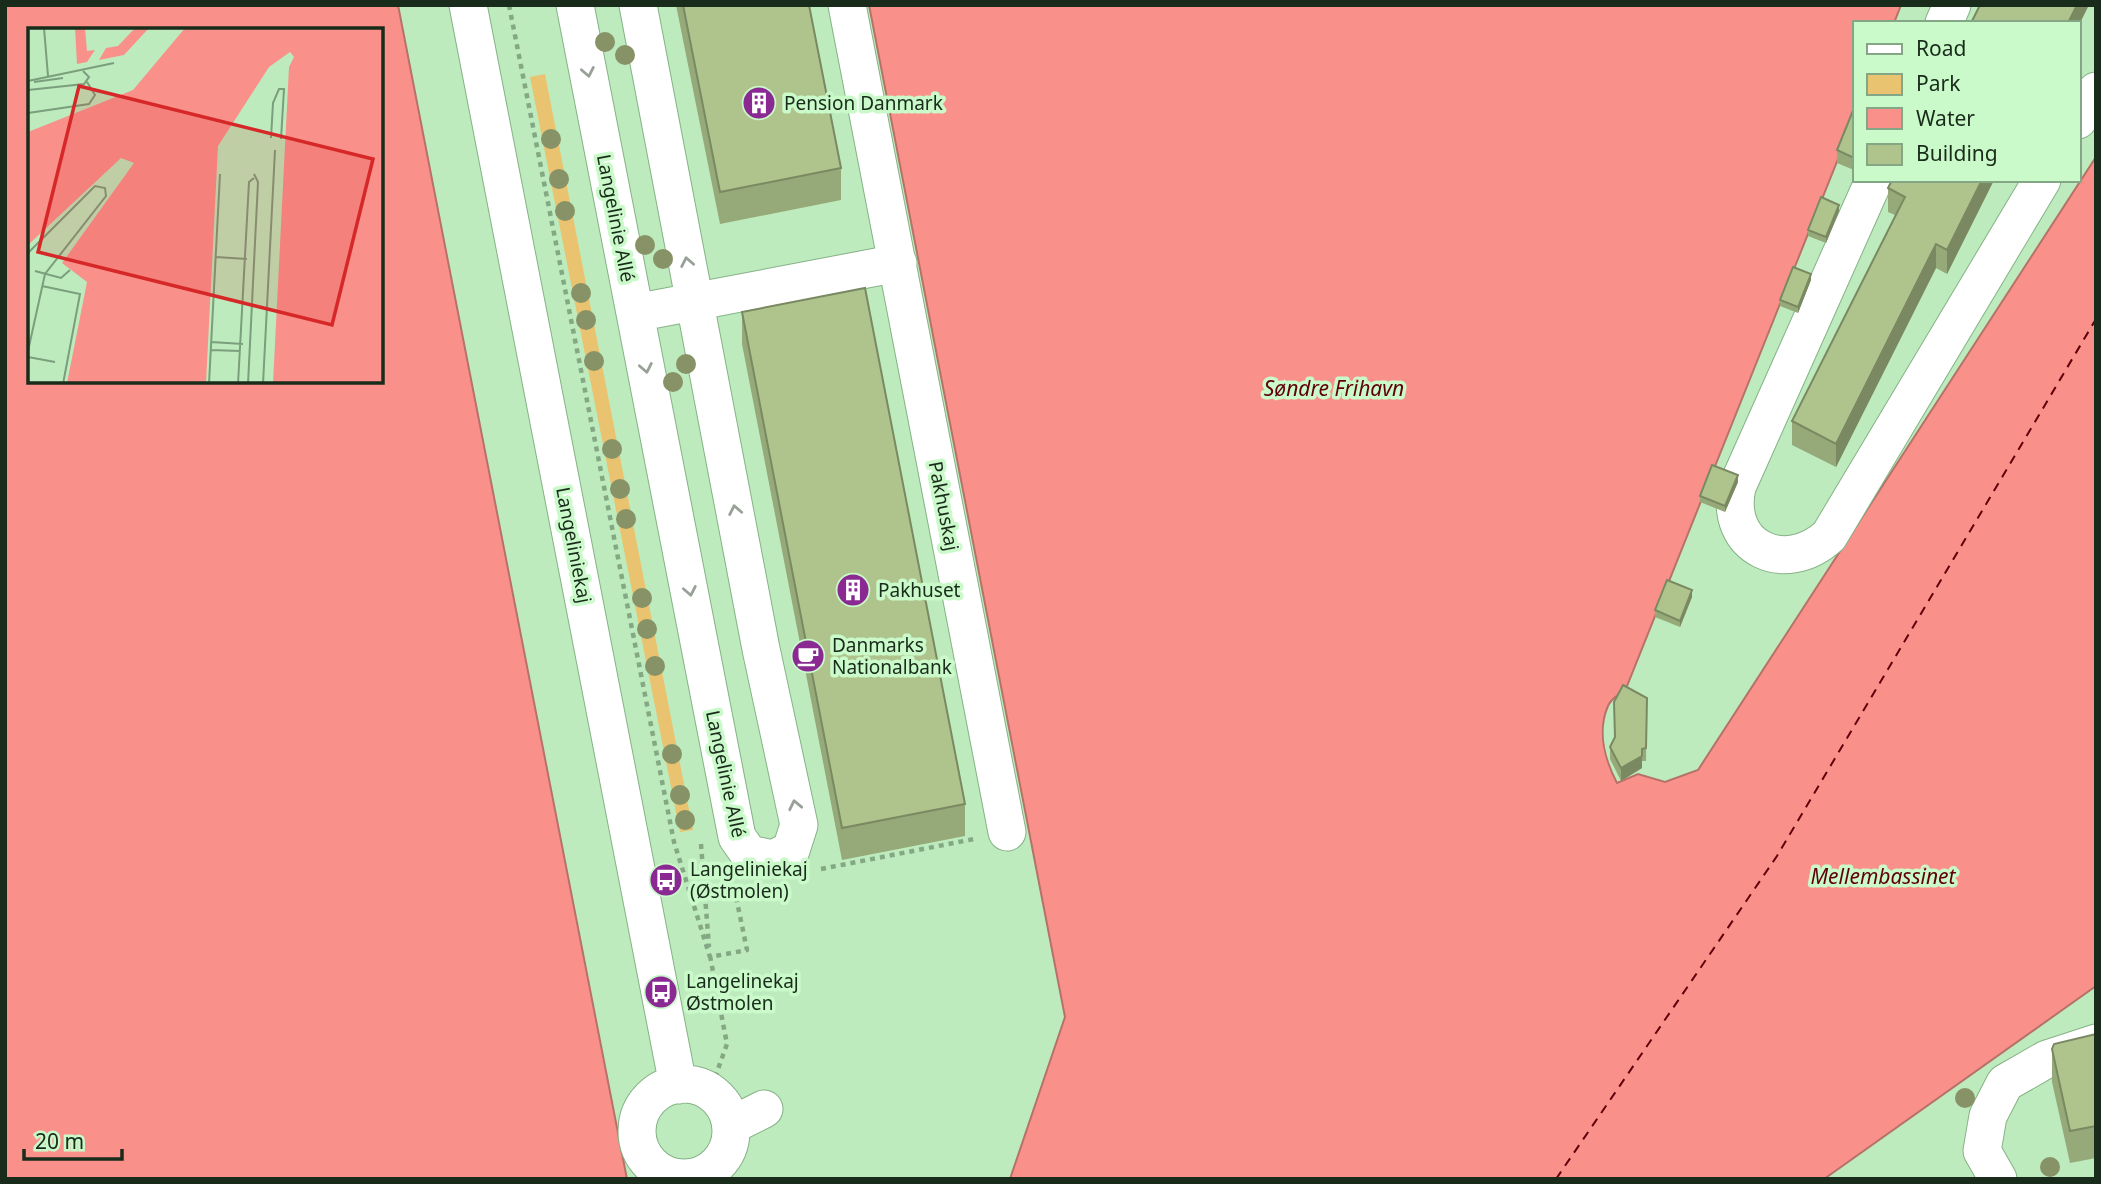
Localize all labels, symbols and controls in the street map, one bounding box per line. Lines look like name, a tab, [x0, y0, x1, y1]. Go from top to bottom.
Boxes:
legend	[1853, 21, 2080, 182]
inset map	[28, 28, 383, 383]
text: Road	[1916, 34, 1966, 62]
one-way arrow	[580, 66, 595, 78]
text: Park	[1916, 69, 1961, 97]
building icon: Pension Danmark	[740, 84, 778, 122]
place label: Pension Danmark	[784, 90, 943, 116]
text: Water	[1916, 104, 1975, 132]
text: Building	[1916, 139, 1998, 167]
street label: Langelinie Allé	[591, 152, 641, 284]
one-way arrow	[681, 256, 696, 268]
one-way arrow	[637, 362, 652, 374]
water label: Søndre Frihavn	[1264, 374, 1404, 402]
street label: Pakhuskaj	[923, 459, 965, 553]
street label: Langeliniekaj	[550, 485, 598, 605]
one-way arrow	[728, 504, 743, 516]
building icon: Pakhuset	[834, 571, 872, 609]
place label: Pakhuset	[878, 577, 961, 603]
one-way arrow	[681, 585, 696, 597]
place label: Danmarks Nationalbank	[832, 632, 952, 680]
cafe icon: Danmarks Nationalbank	[789, 637, 827, 675]
street label: Langelinie Allé	[700, 708, 752, 840]
one-way arrow	[789, 799, 803, 811]
place label: Langeliniekaj (Østmolen)	[690, 856, 808, 904]
bus stop icon: Langeliniekaj (Østmolen)	[647, 861, 685, 899]
water label: Mellembassinet	[1810, 862, 1957, 890]
place label: Langelinekaj Østmolen	[686, 968, 799, 1016]
bus stop icon: Langelinekaj Østmolen	[642, 973, 680, 1011]
scale bar	[24, 1118, 122, 1162]
text: 20 m	[35, 1127, 84, 1155]

